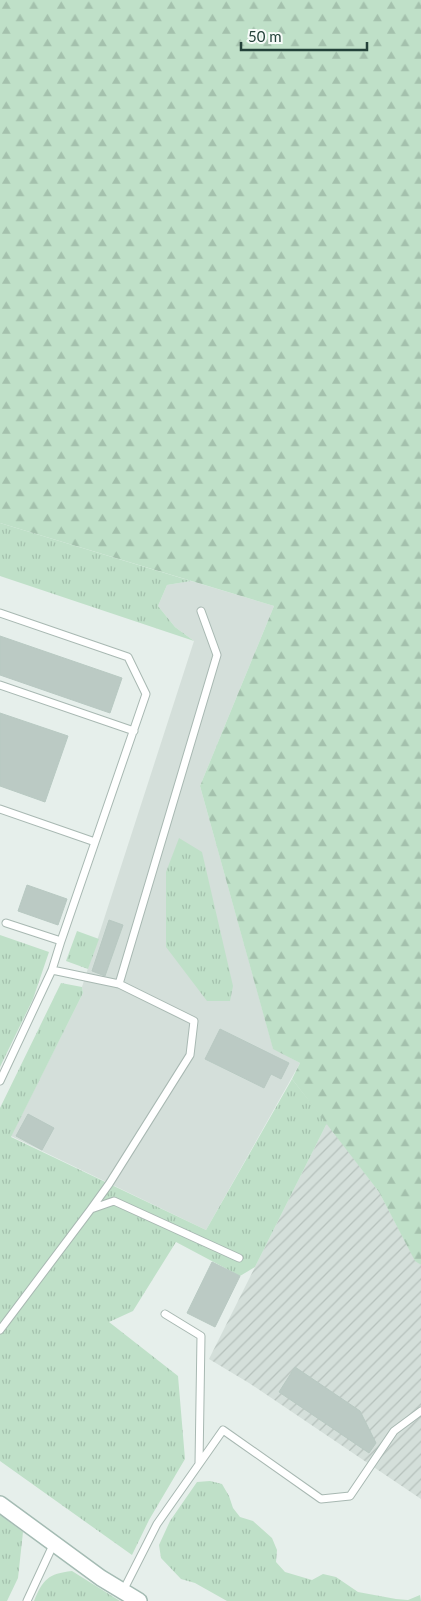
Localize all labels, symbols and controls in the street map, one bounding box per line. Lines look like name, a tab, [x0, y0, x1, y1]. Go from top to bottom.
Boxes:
scale bar	[241, 20, 367, 52]
text: 50 m	[248, 27, 282, 45]

